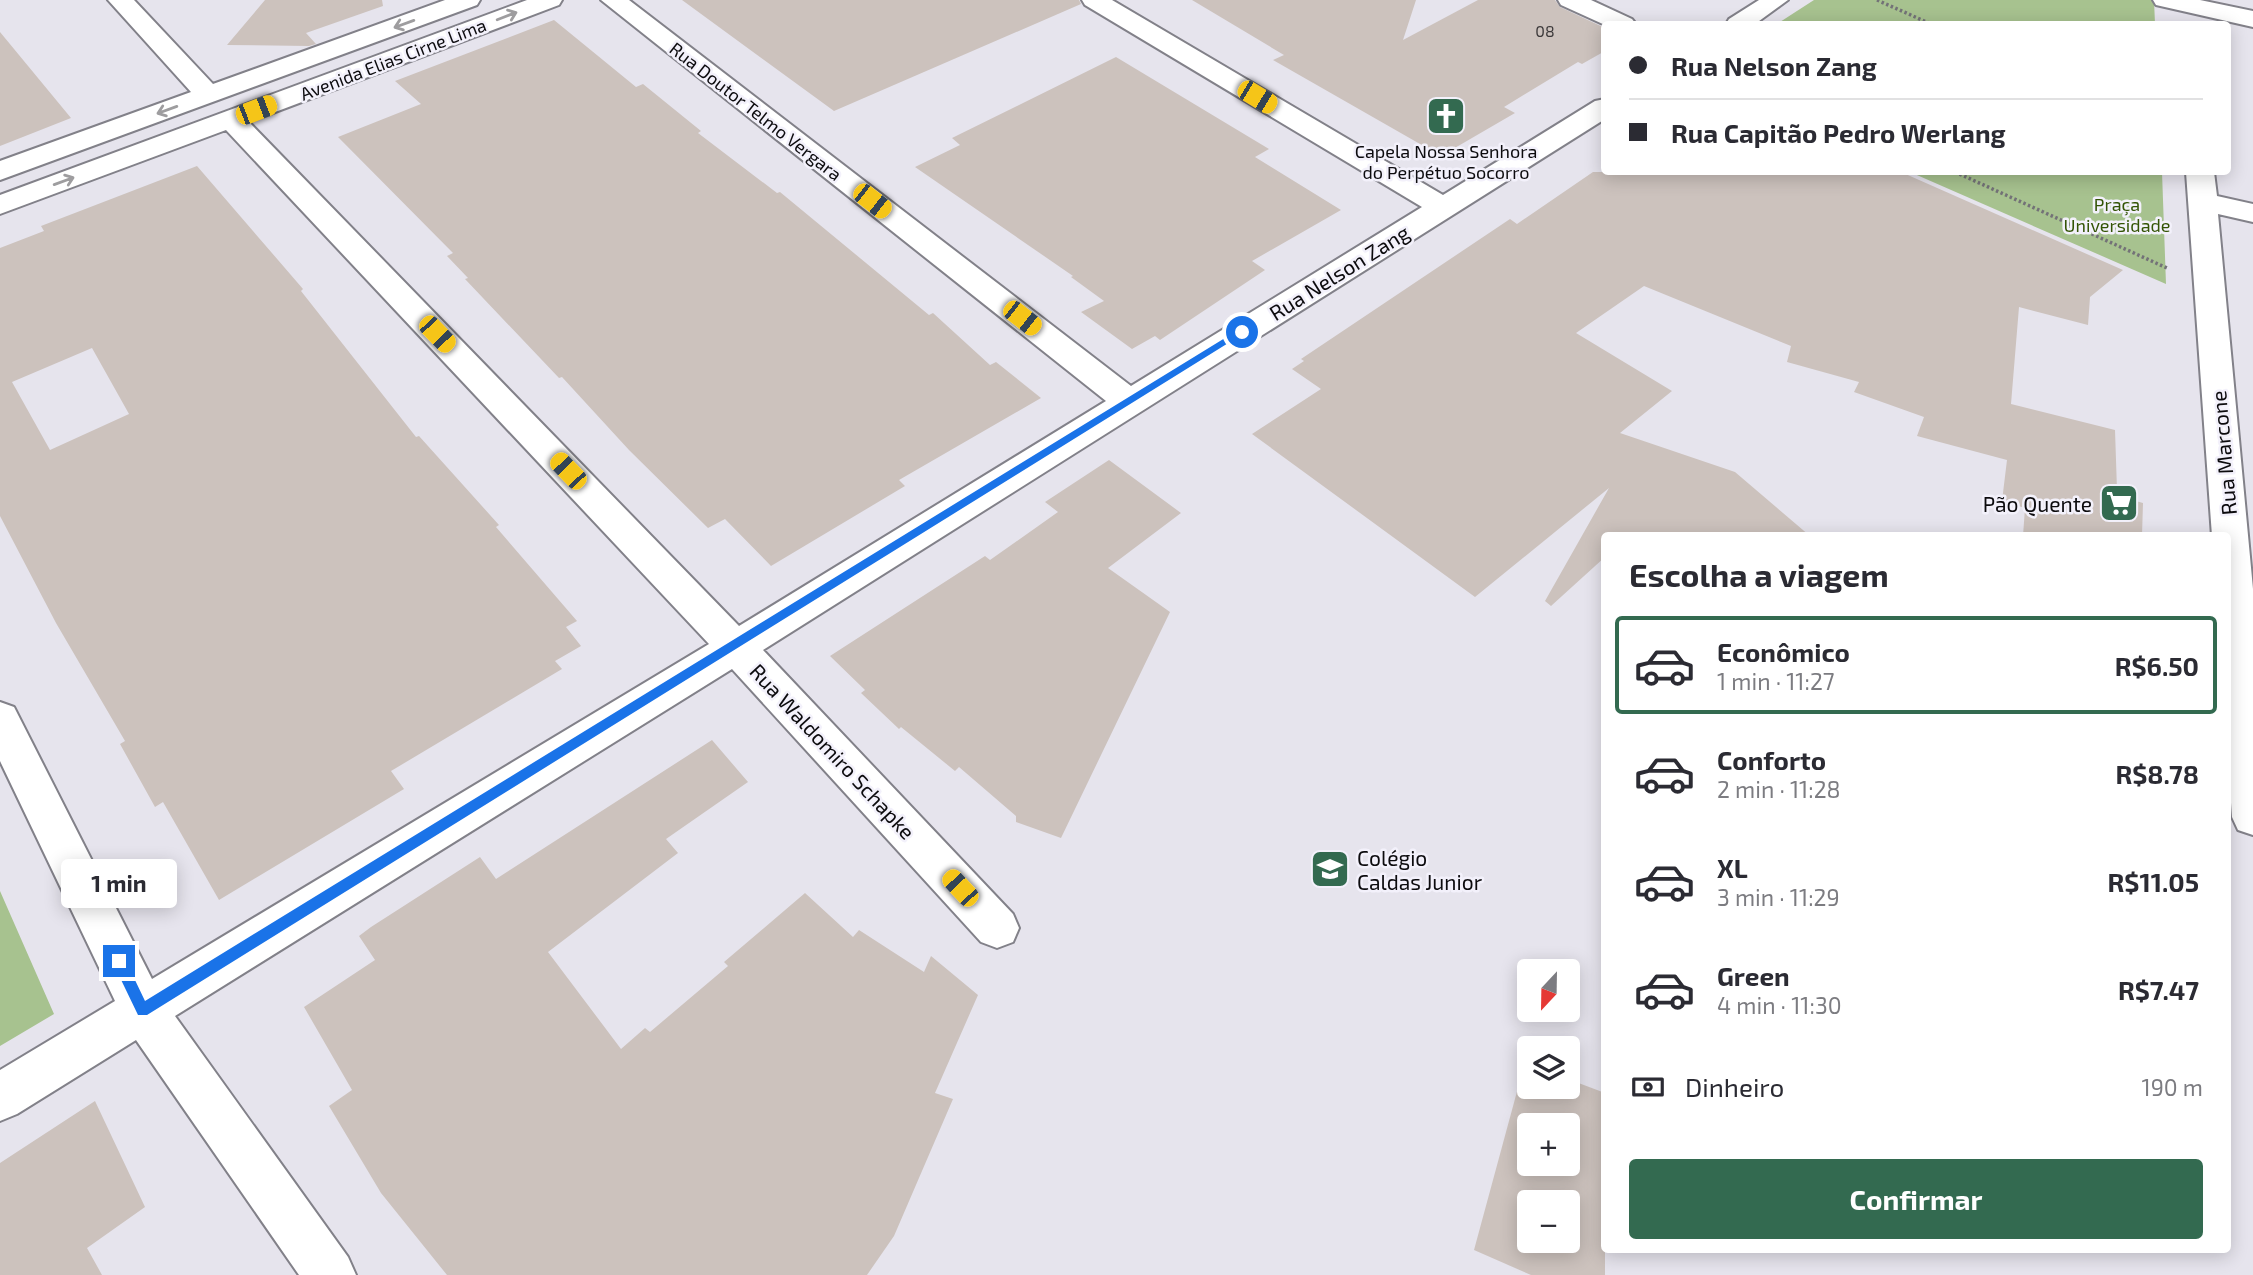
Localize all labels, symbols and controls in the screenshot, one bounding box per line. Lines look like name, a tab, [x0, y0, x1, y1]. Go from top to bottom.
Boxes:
one-way arrow	[495, 9, 517, 21]
street label: Avenida Elias Cirne Lima	[297, 13, 489, 105]
one-way arrow	[393, 18, 415, 31]
house number: 08	[1535, 21, 1555, 40]
street label: Rua Doutor Telmo Vergara	[666, 37, 846, 185]
text: Rua Nelson Zang	[1671, 50, 1877, 81]
car	[1234, 77, 1281, 117]
car	[233, 93, 280, 127]
church icon: Capela Nossa Senhora do Perpétuo Socorro	[1425, 95, 1467, 137]
one-way arrow	[157, 105, 179, 118]
text: Rua Capitão Pedro Werlang	[1671, 117, 2006, 148]
place label: Capela Nossa Senhora do Perpétuo Socorro	[1355, 140, 1537, 183]
one-way arrow	[53, 174, 75, 187]
car	[849, 180, 896, 222]
park label: Praça Universidade	[2063, 193, 2171, 236]
street label: Rua Nelson Zang	[1264, 219, 1414, 325]
car	[999, 297, 1046, 339]
car	[415, 312, 460, 356]
route start	[1226, 316, 1258, 348]
street label: Rua Marcone	[2205, 390, 2241, 516]
car	[546, 449, 591, 493]
supermarket icon: Pão Quente	[2098, 482, 2140, 524]
place label: Pão Quente	[1983, 491, 2092, 517]
text: Escolha a viagem	[1629, 555, 1889, 593]
icon: car	[1633, 634, 1696, 697]
text: Econômico	[1717, 636, 1850, 667]
text: R$6.50	[2115, 650, 2199, 681]
street label: Rua Waldomiro Schapke	[745, 658, 921, 844]
text: 1 min · 11:27	[1717, 667, 1835, 695]
icon: car	[1633, 742, 1696, 805]
text: Conforto	[1717, 744, 1826, 775]
text: R$8.78	[2115, 758, 2199, 789]
text: 2 min · 11:28	[1717, 775, 1841, 803]
place label: Colégio Caldas Junior	[1357, 845, 1483, 894]
school or university icon: Colégio Caldas Junior	[1309, 848, 1351, 890]
icon: car	[1633, 850, 1696, 913]
text: XL	[1717, 852, 1748, 883]
callout: 1 min	[61, 860, 177, 908]
car	[938, 865, 983, 911]
text: R$11.05	[2108, 866, 2199, 897]
text: 1 min	[91, 869, 147, 897]
text: 3 min · 11:29	[1717, 883, 1840, 911]
route end	[103, 945, 135, 977]
icon: car	[1633, 958, 1696, 1021]
north arrow	[1517, 959, 1580, 1022]
map controls	[1517, 959, 1580, 1253]
text: Green	[1717, 960, 1790, 991]
text: R$7.47	[2118, 974, 2199, 1005]
text: 4 min · 11:30	[1717, 991, 1842, 1019]
button: layers	[1517, 1036, 1580, 1099]
icon: cash	[1629, 1068, 1667, 1106]
text: Dinheiro	[1685, 1071, 1784, 1102]
text: 190 m	[2142, 1073, 2203, 1101]
button: +	[1517, 1113, 1580, 1176]
button: Confirmar	[1629, 1159, 2203, 1239]
button: −	[1517, 1190, 1580, 1253]

